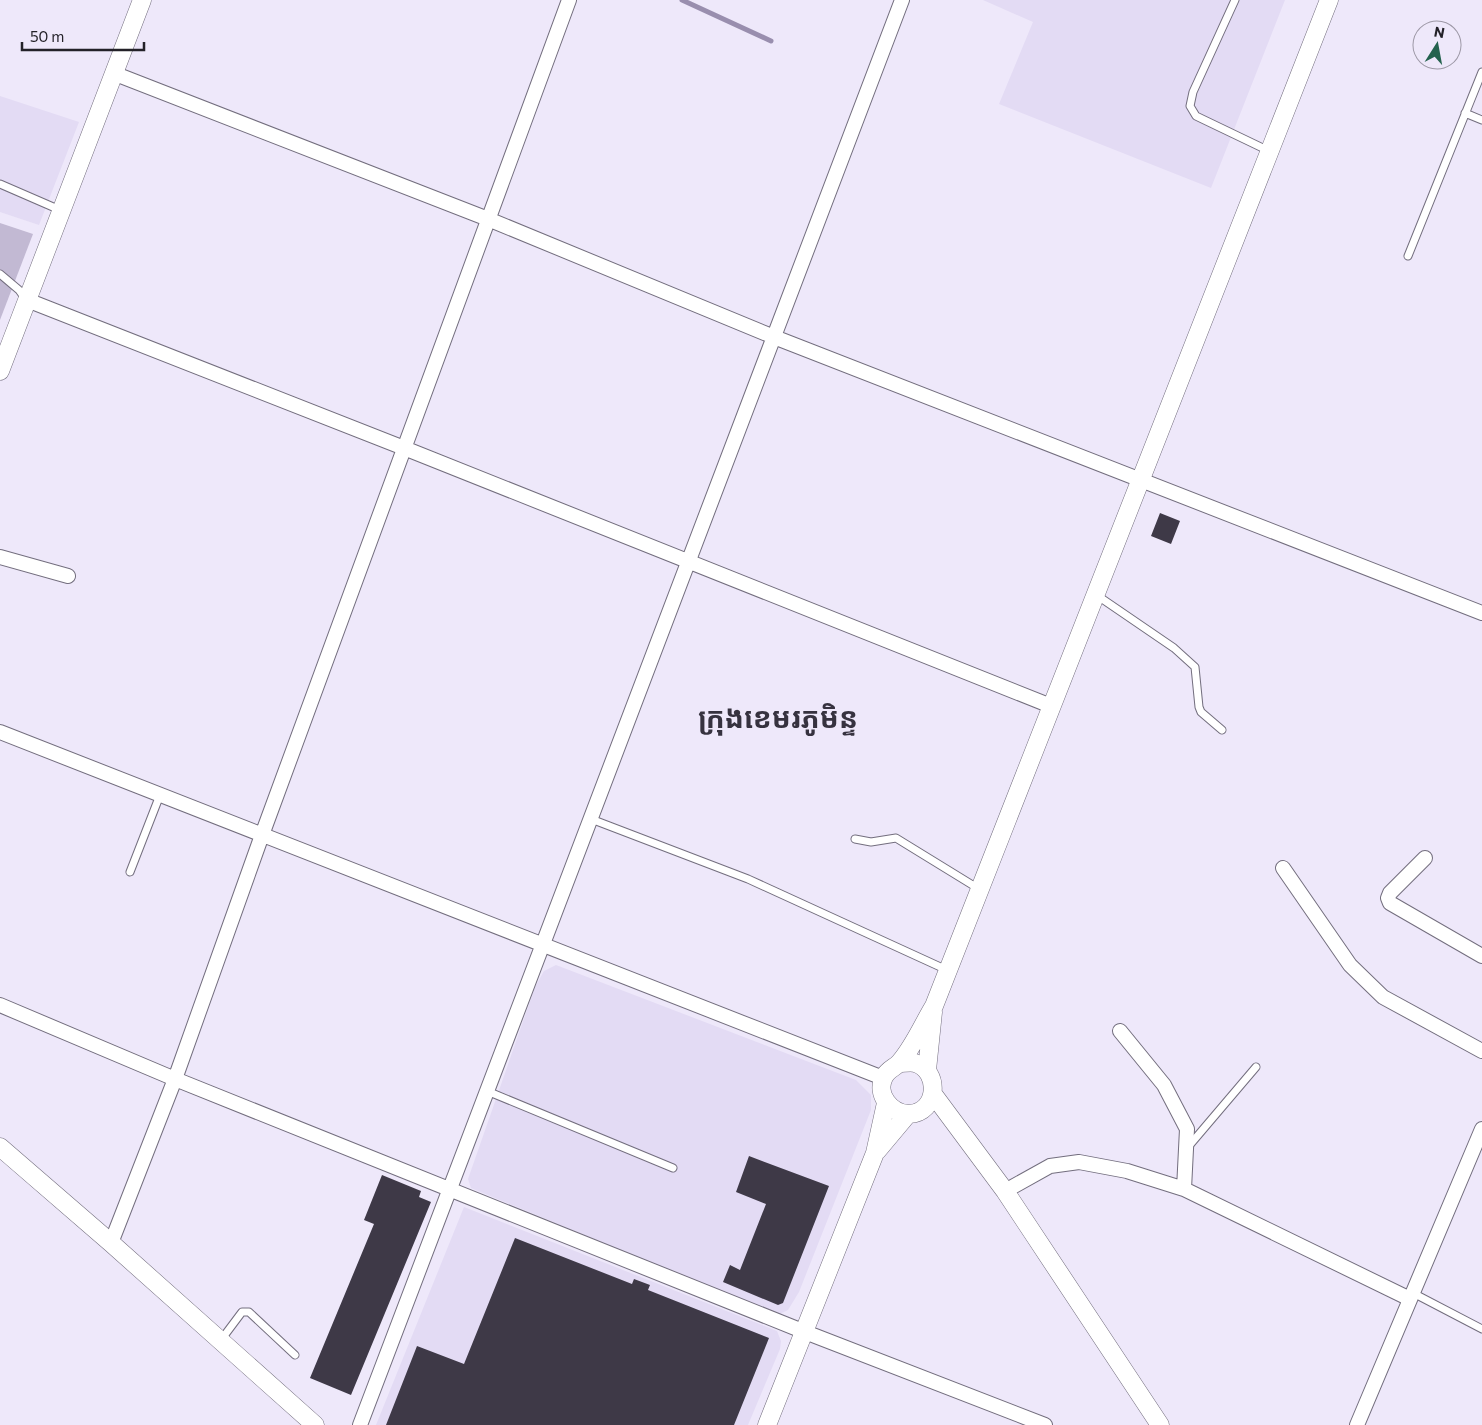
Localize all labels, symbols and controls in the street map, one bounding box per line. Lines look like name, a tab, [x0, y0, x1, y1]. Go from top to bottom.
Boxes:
scale bar	[22, 20, 145, 52]
north arrow	[1412, 20, 1462, 70]
text: N	[1433, 22, 1446, 41]
text: 50 m	[30, 27, 64, 45]
district label: ក្រុងខេមរភូមិន្ទ	[698, 700, 858, 736]

